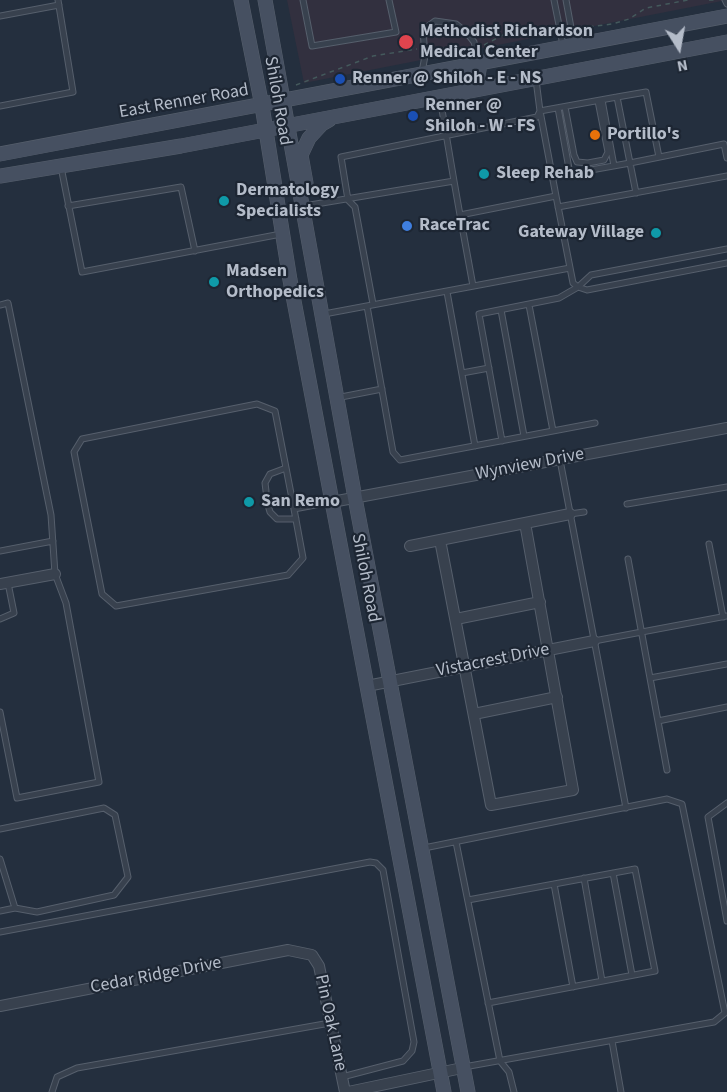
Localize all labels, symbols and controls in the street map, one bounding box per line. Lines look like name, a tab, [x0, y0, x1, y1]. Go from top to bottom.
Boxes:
north arrow	[649, 18, 709, 78]
place label: Methodist Richardson Medical Center	[420, 21, 593, 63]
marker: Methodist Richardson Medical Center	[397, 33, 415, 51]
text: N	[675, 54, 690, 77]
street label: Shiloh Road	[259, 55, 295, 147]
place label: Renner @ Shiloh - E - NS	[352, 68, 542, 90]
marker: Renner @ Shiloh - E - NS	[333, 72, 347, 86]
street label: East Renner Road	[117, 80, 251, 124]
place label: Renner @ Shiloh - W - FS	[425, 95, 536, 138]
marker: Renner @ Shiloh - W - FS	[406, 109, 420, 123]
place label: Portillo's	[607, 124, 679, 146]
marker: Portillo's	[588, 128, 602, 142]
place label: Sleep Rehab	[496, 163, 594, 185]
marker: Sleep Rehab	[477, 167, 491, 181]
place label: Dermatology Specialists	[236, 180, 339, 222]
marker: Dermatology Specialists	[217, 194, 231, 208]
place label: RaceTrac	[419, 215, 490, 237]
marker: RaceTrac	[400, 219, 414, 233]
place label: Gateway Village	[518, 222, 644, 244]
marker: Gateway Village	[649, 226, 663, 240]
place label: Madsen Orthopedics	[226, 261, 324, 304]
marker: Madsen Orthopedics	[207, 275, 221, 289]
street label: Wynview Drive	[474, 444, 586, 486]
place label: San Remo	[261, 491, 340, 513]
marker: San Remo	[242, 495, 256, 509]
street label: Shiloh Road	[346, 532, 384, 624]
street label: Vistacrest Drive	[435, 639, 551, 683]
street label: Cedar Ridge Drive	[89, 953, 223, 999]
street label: Pin Oak Lane	[309, 973, 351, 1073]

